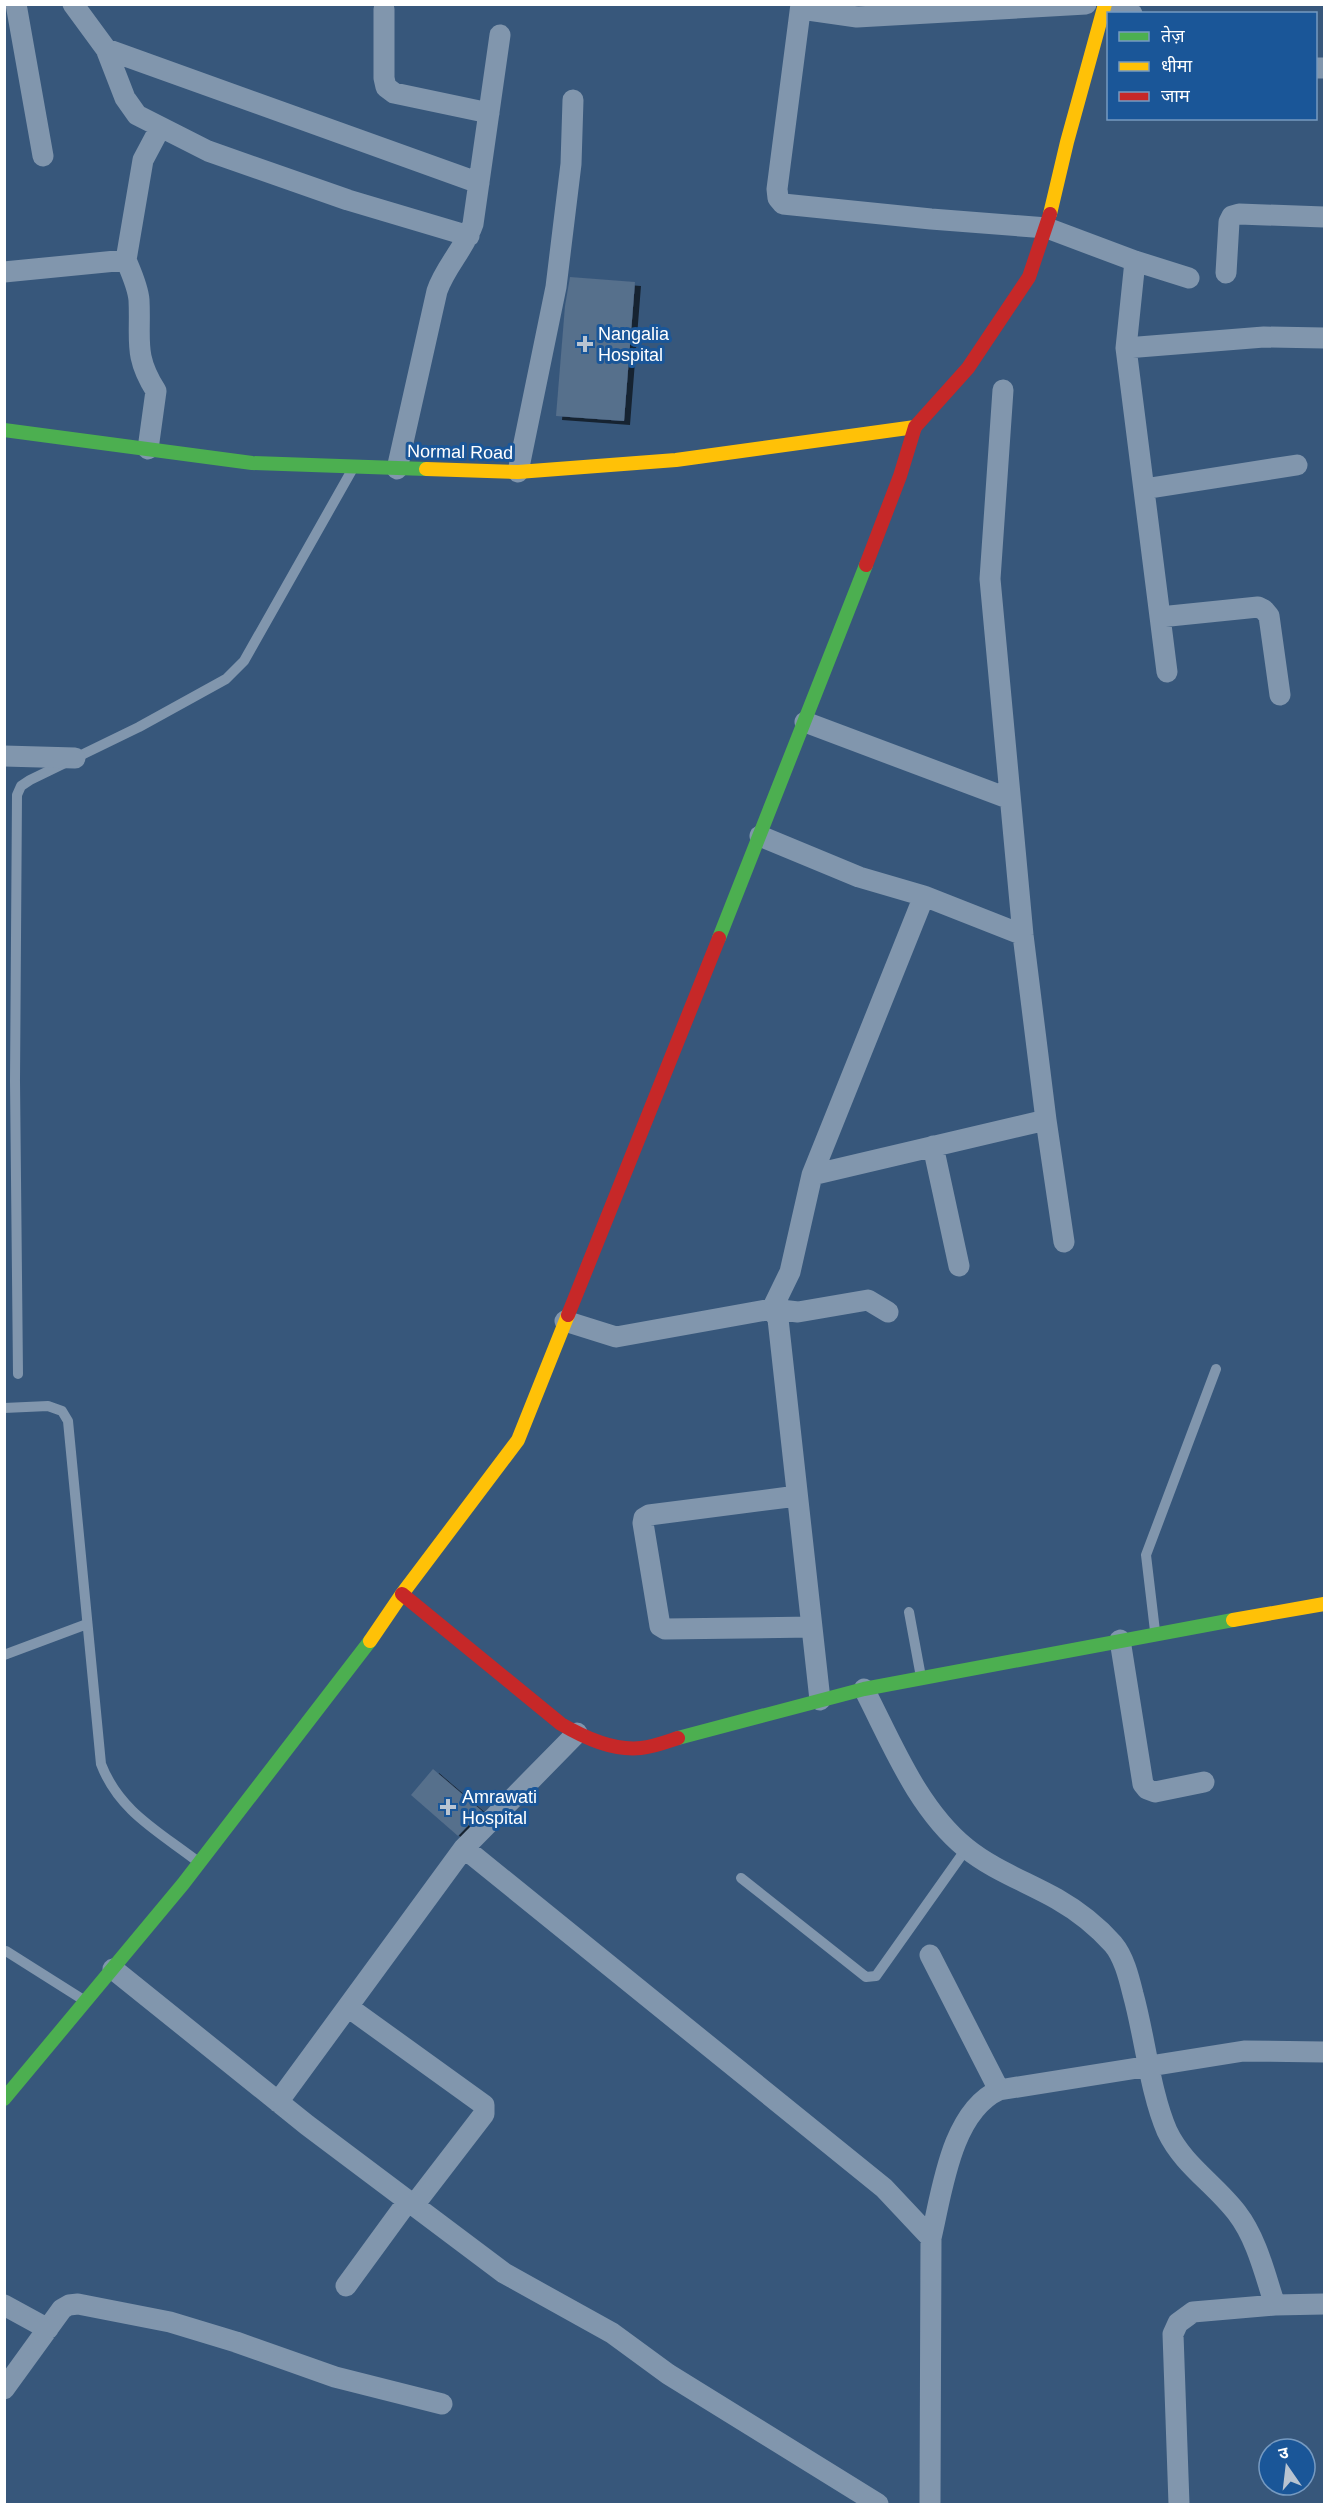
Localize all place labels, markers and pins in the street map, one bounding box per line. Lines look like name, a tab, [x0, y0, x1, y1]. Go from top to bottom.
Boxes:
place label: Nangalia Hospital	[598, 324, 670, 365]
marker: Nangalia Hospital	[576, 335, 594, 353]
place label: Amrawati Hospital	[462, 1787, 537, 1828]
marker: Amrawati Hospital	[439, 1798, 457, 1816]

